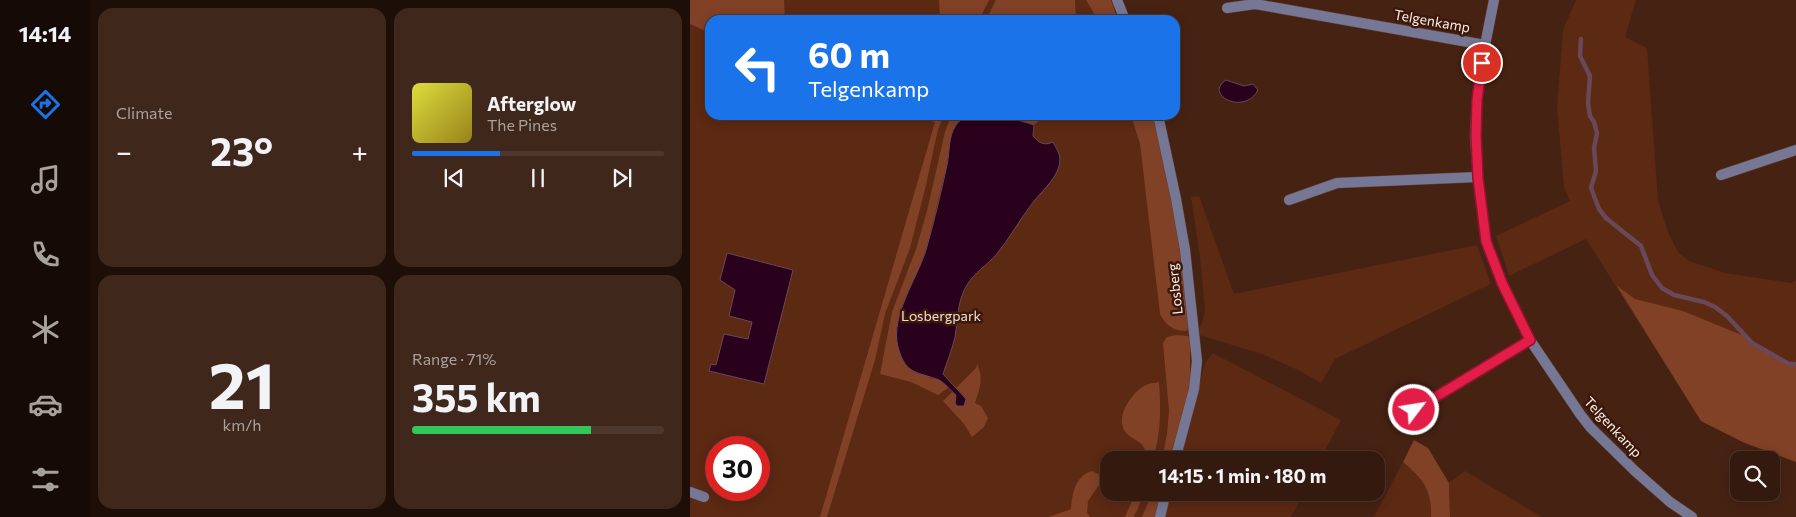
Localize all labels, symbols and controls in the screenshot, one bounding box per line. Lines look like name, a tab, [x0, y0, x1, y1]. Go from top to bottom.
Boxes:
street label: Telgenkamp	[1393, 5, 1472, 36]
text: 14:14	[19, 20, 71, 47]
text: 60 m	[808, 32, 890, 75]
icon: left	[725, 35, 790, 100]
pin	[1461, 42, 1503, 84]
icon: arrive	[1468, 49, 1496, 77]
text: Telgenkamp	[808, 75, 929, 102]
icon: directions	[28, 87, 63, 122]
text: Afterglow	[487, 92, 576, 115]
text: Climate	[116, 103, 172, 122]
text: The Pines	[487, 115, 557, 134]
text: 23°	[210, 127, 273, 174]
text: −	[116, 134, 132, 168]
text: +	[352, 134, 368, 168]
icon: music	[28, 162, 63, 197]
icon: previous	[440, 164, 468, 192]
icon: pause	[524, 164, 552, 192]
icon: next	[608, 164, 636, 192]
icon: phone	[28, 237, 63, 272]
street label: Losberg	[1163, 262, 1186, 316]
park label: Losbergpark	[901, 307, 982, 324]
icon: climate	[28, 312, 63, 347]
text: 21	[209, 343, 275, 422]
text: Range · 71%	[412, 349, 496, 368]
text: 355 km	[412, 373, 541, 420]
position arrow	[1387, 383, 1439, 435]
icon: car	[28, 387, 63, 422]
street label: Telgenkamp	[1581, 393, 1646, 461]
text: km/h	[223, 415, 261, 434]
speed limit sign: 30	[705, 436, 770, 501]
map controls	[1730, 451, 1780, 501]
button: search	[1730, 451, 1780, 501]
icon: filters	[28, 462, 63, 497]
text: 14:15 · 1 min · 180 m	[1159, 464, 1326, 487]

